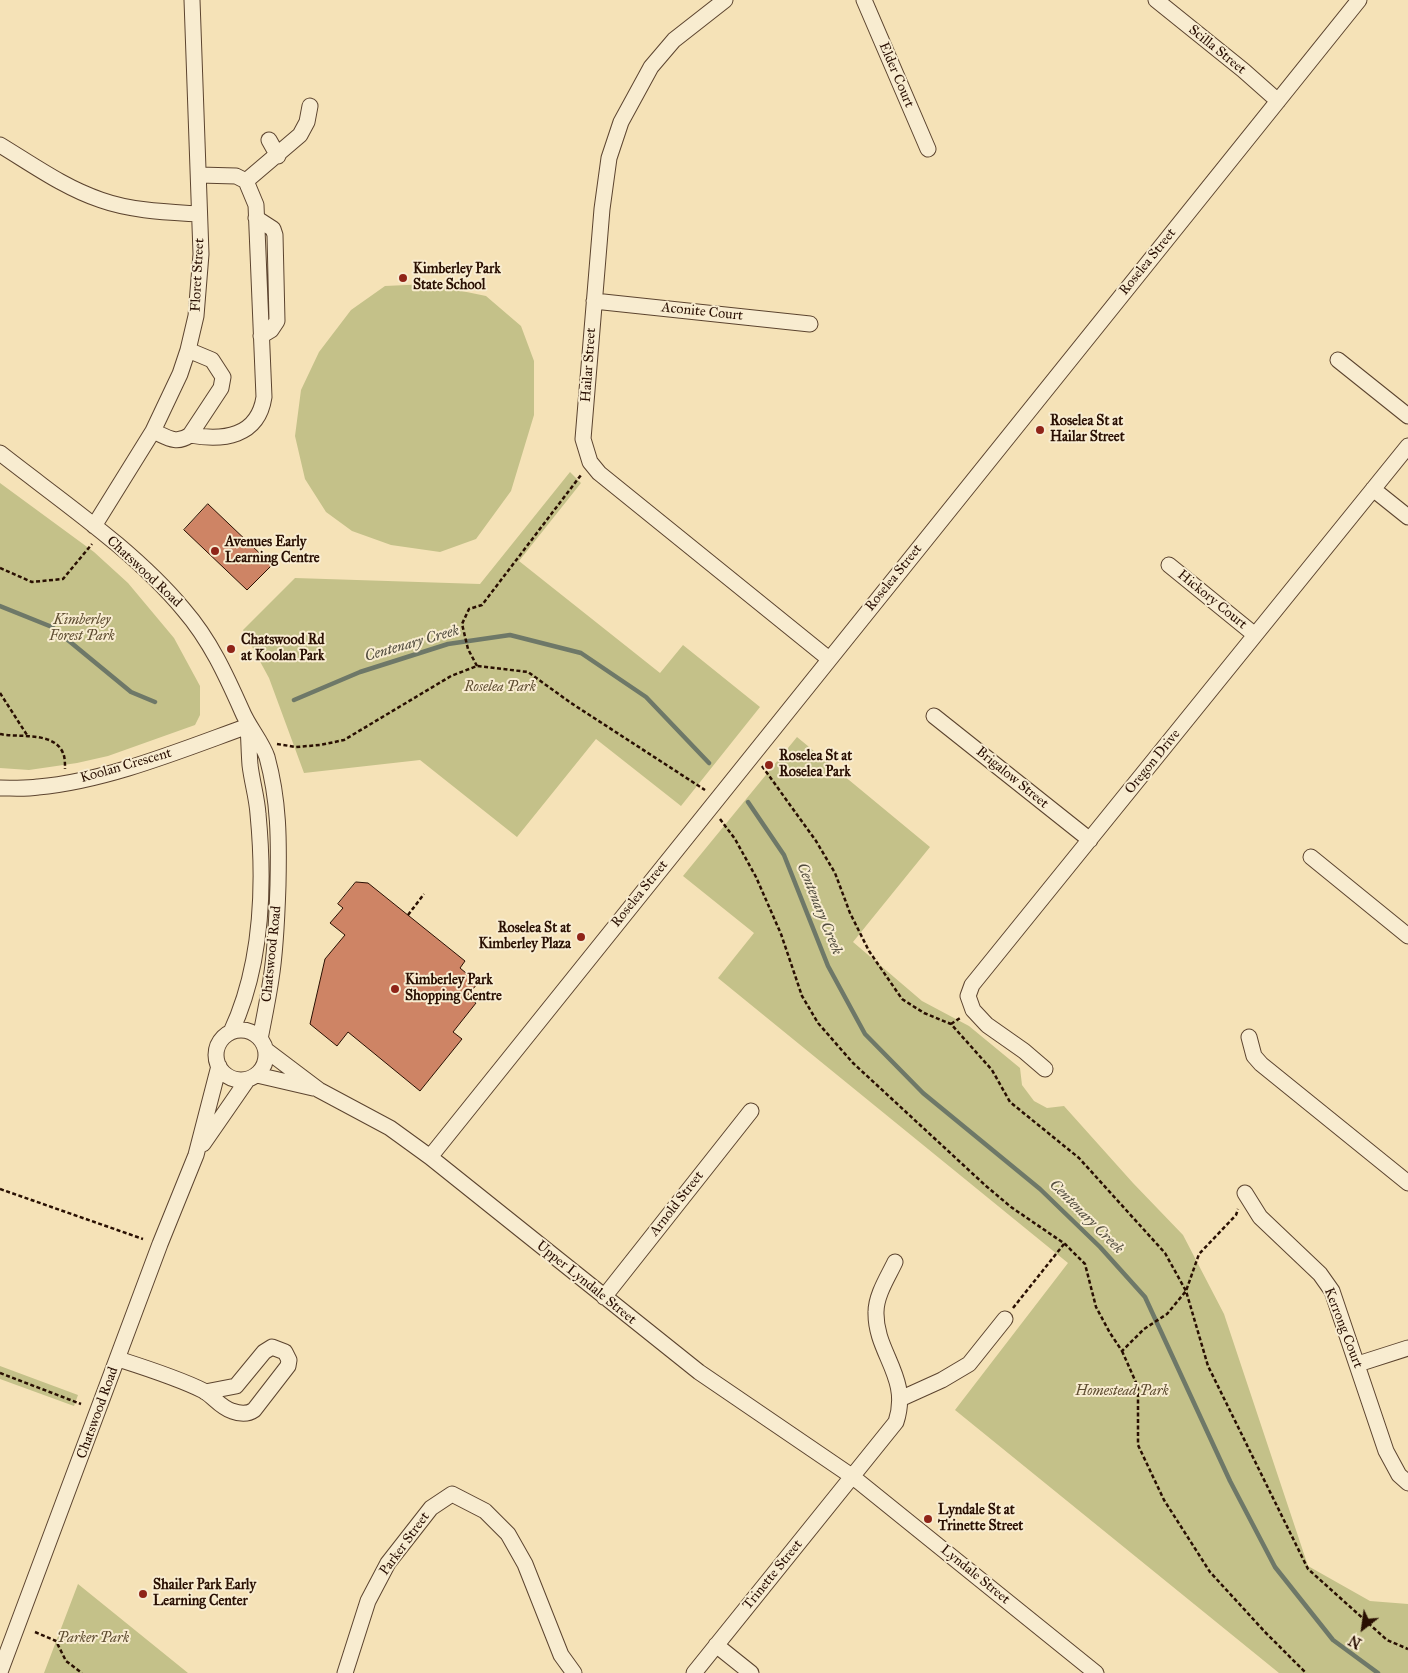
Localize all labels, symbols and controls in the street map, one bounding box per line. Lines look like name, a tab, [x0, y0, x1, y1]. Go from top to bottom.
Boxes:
street label: Scilla Street	[1185, 22, 1249, 78]
street label: Elder Court	[875, 40, 917, 110]
street label: Roselea Street	[1116, 225, 1180, 299]
street label: Floret Street	[188, 238, 208, 312]
place label: Kimberley Park State School	[413, 262, 501, 294]
marker: Kimberley Park State School	[397, 272, 409, 284]
street label: Aconite Court	[660, 299, 744, 325]
street label: Hailar Street	[578, 327, 600, 403]
place label: Roselea St at Hailar Street	[1050, 414, 1125, 447]
marker: Roselea St at Hailar Street	[1034, 424, 1046, 436]
street label: Chatswood Road	[103, 533, 185, 611]
place label: Avenues Early Learning Centre	[225, 535, 320, 568]
street label: Roselea Street	[862, 541, 926, 615]
marker: Avenues Early Learning Centre	[209, 545, 221, 557]
street label: Hickory Court	[1174, 567, 1250, 633]
park label: Kimberley Forest Park	[49, 613, 115, 646]
water label: Centenary Creek	[363, 622, 461, 666]
place label: Chatswood Rd at Koolan Park	[241, 633, 325, 666]
marker: Chatswood Rd at Koolan Park	[225, 643, 237, 655]
park label: Roselea Park	[464, 680, 536, 696]
street label: Oregon Drive	[1122, 726, 1184, 798]
street label: Brigalow Street	[972, 744, 1052, 812]
street label: Koolan Crescent	[78, 745, 174, 787]
place label: Roselea St at Roselea Park	[779, 749, 852, 782]
marker: Roselea St at Roselea Park	[763, 759, 775, 771]
street label: Roselea Street	[608, 857, 672, 931]
water label: Centenary Creek	[792, 860, 846, 958]
street label: Chatswood Road	[259, 905, 285, 1003]
place label: Roselea St at Kimberley Plaza	[479, 921, 571, 954]
marker: Roselea St at Kimberley Plaza	[575, 931, 587, 943]
place label: Kimberley Park Shopping Centre	[405, 973, 502, 1006]
marker: Kimberley Park Shopping Centre	[389, 983, 401, 995]
street label: Arnold Street	[646, 1168, 708, 1240]
water label: Centenary Creek	[1045, 1176, 1127, 1258]
street label: Upper Lyndale Street	[533, 1238, 639, 1328]
street label: Kerrong Court	[1320, 1285, 1366, 1371]
street label: Chatswood Road	[74, 1365, 122, 1461]
park label: Homestead Park	[1075, 1384, 1169, 1400]
place label: Lyndale St at Trinette Street	[938, 1503, 1023, 1535]
street label: Parker Street	[376, 1509, 434, 1579]
marker: Lyndale St at Trinette Street	[922, 1513, 934, 1525]
street label: Trinette Street	[740, 1537, 806, 1613]
street label: Lyndale Street	[937, 1542, 1013, 1608]
place label: Shailer Park Early Learning Center	[153, 1578, 256, 1610]
marker: Shailer Park Early Learning Center	[137, 1588, 149, 1600]
north arrow	[1338, 1603, 1388, 1653]
park label: Parker Park	[57, 1631, 129, 1647]
text: N	[1346, 1631, 1365, 1652]

